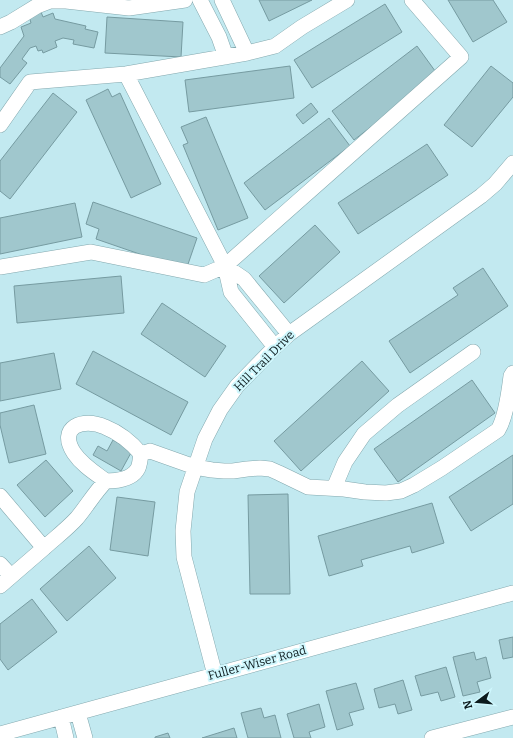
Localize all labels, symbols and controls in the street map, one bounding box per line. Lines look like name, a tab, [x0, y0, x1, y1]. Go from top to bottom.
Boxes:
street label: Hill Trail Drive	[231, 328, 297, 394]
street label: Fuller-Wiser Road	[206, 643, 308, 683]
north arrow	[457, 682, 497, 722]
text: N	[460, 698, 475, 710]

